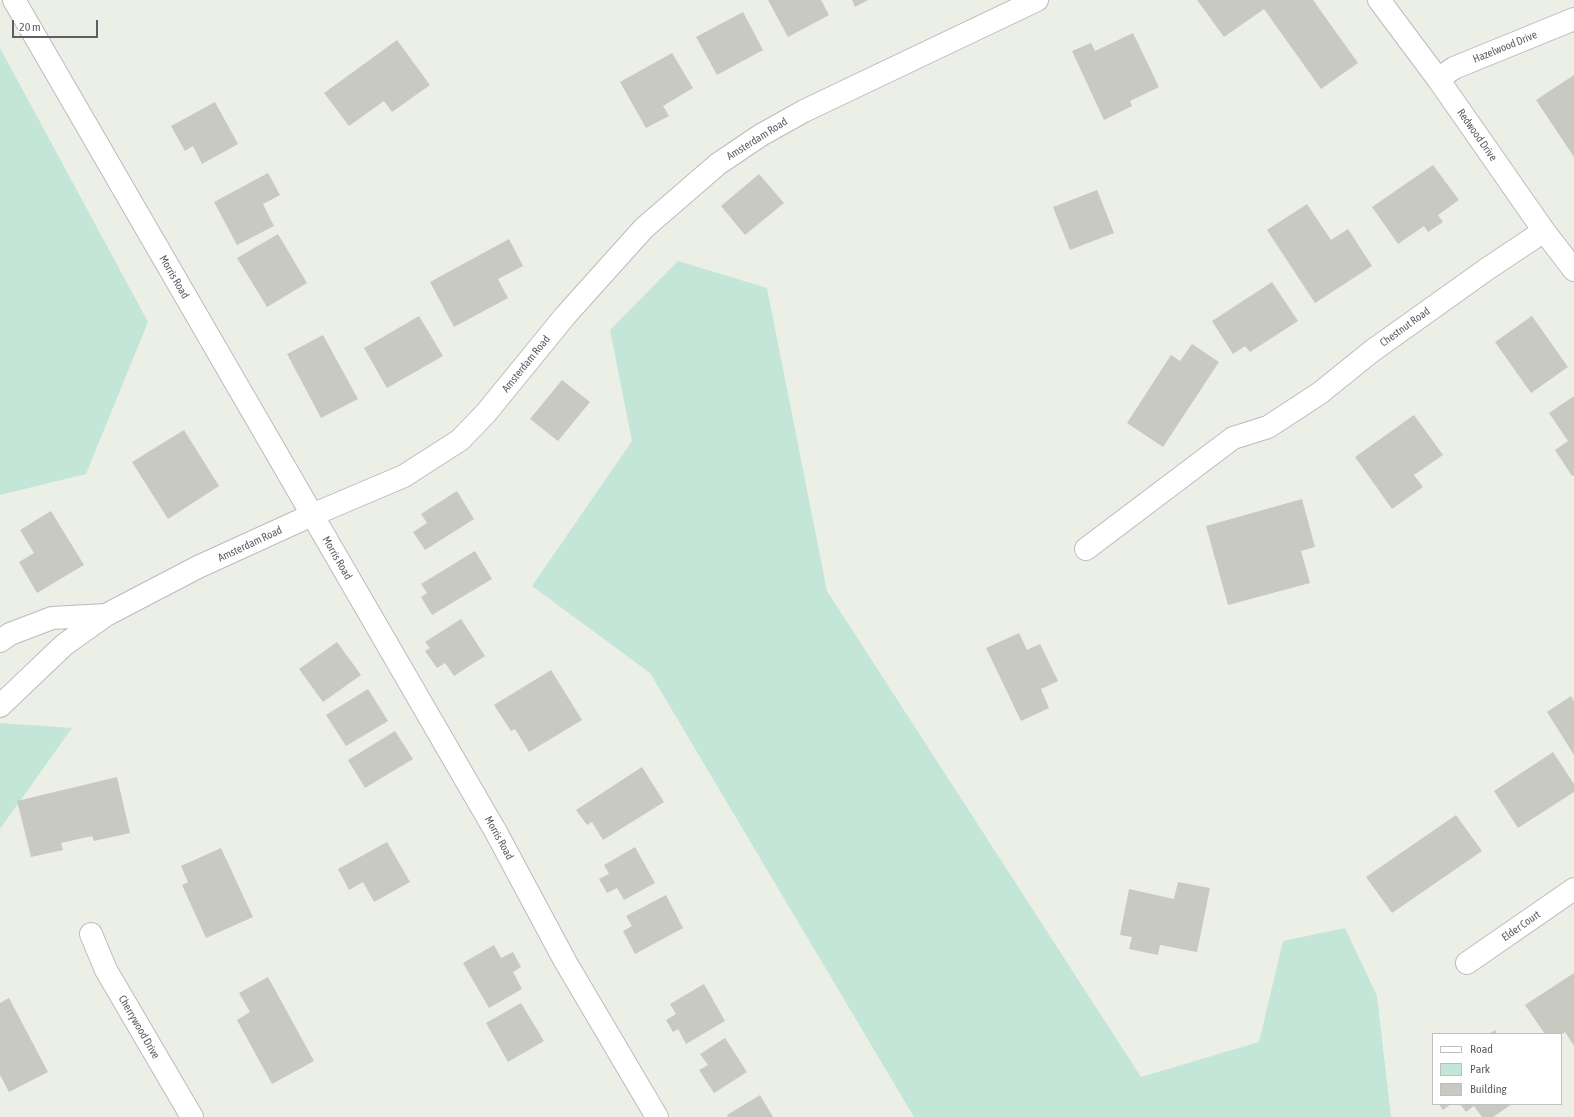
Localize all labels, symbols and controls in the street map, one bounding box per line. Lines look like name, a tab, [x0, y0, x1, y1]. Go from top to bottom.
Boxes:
scale bar	[14, 12, 100, 38]
text: 20 m	[19, 20, 41, 34]
street label: Hazelwood Drive	[1471, 28, 1539, 66]
street label: Redwood Drive	[1454, 106, 1500, 164]
street label: Amsterdam Road	[724, 115, 790, 163]
street label: Morris Road	[156, 253, 192, 301]
street label: Chestnut Road	[1377, 304, 1433, 350]
street label: Amsterdam Road	[499, 333, 553, 395]
street label: Amsterdam Road	[216, 523, 284, 565]
street label: Morris Road	[319, 534, 355, 582]
street label: Morris Road	[482, 814, 516, 862]
street label: Elder Court	[1499, 908, 1543, 944]
street label: Cherrywood Drive	[115, 993, 163, 1061]
legend	[1432, 1033, 1562, 1105]
text: Road	[1470, 1042, 1493, 1056]
text: Park	[1470, 1062, 1490, 1076]
text: Building	[1470, 1082, 1507, 1096]

